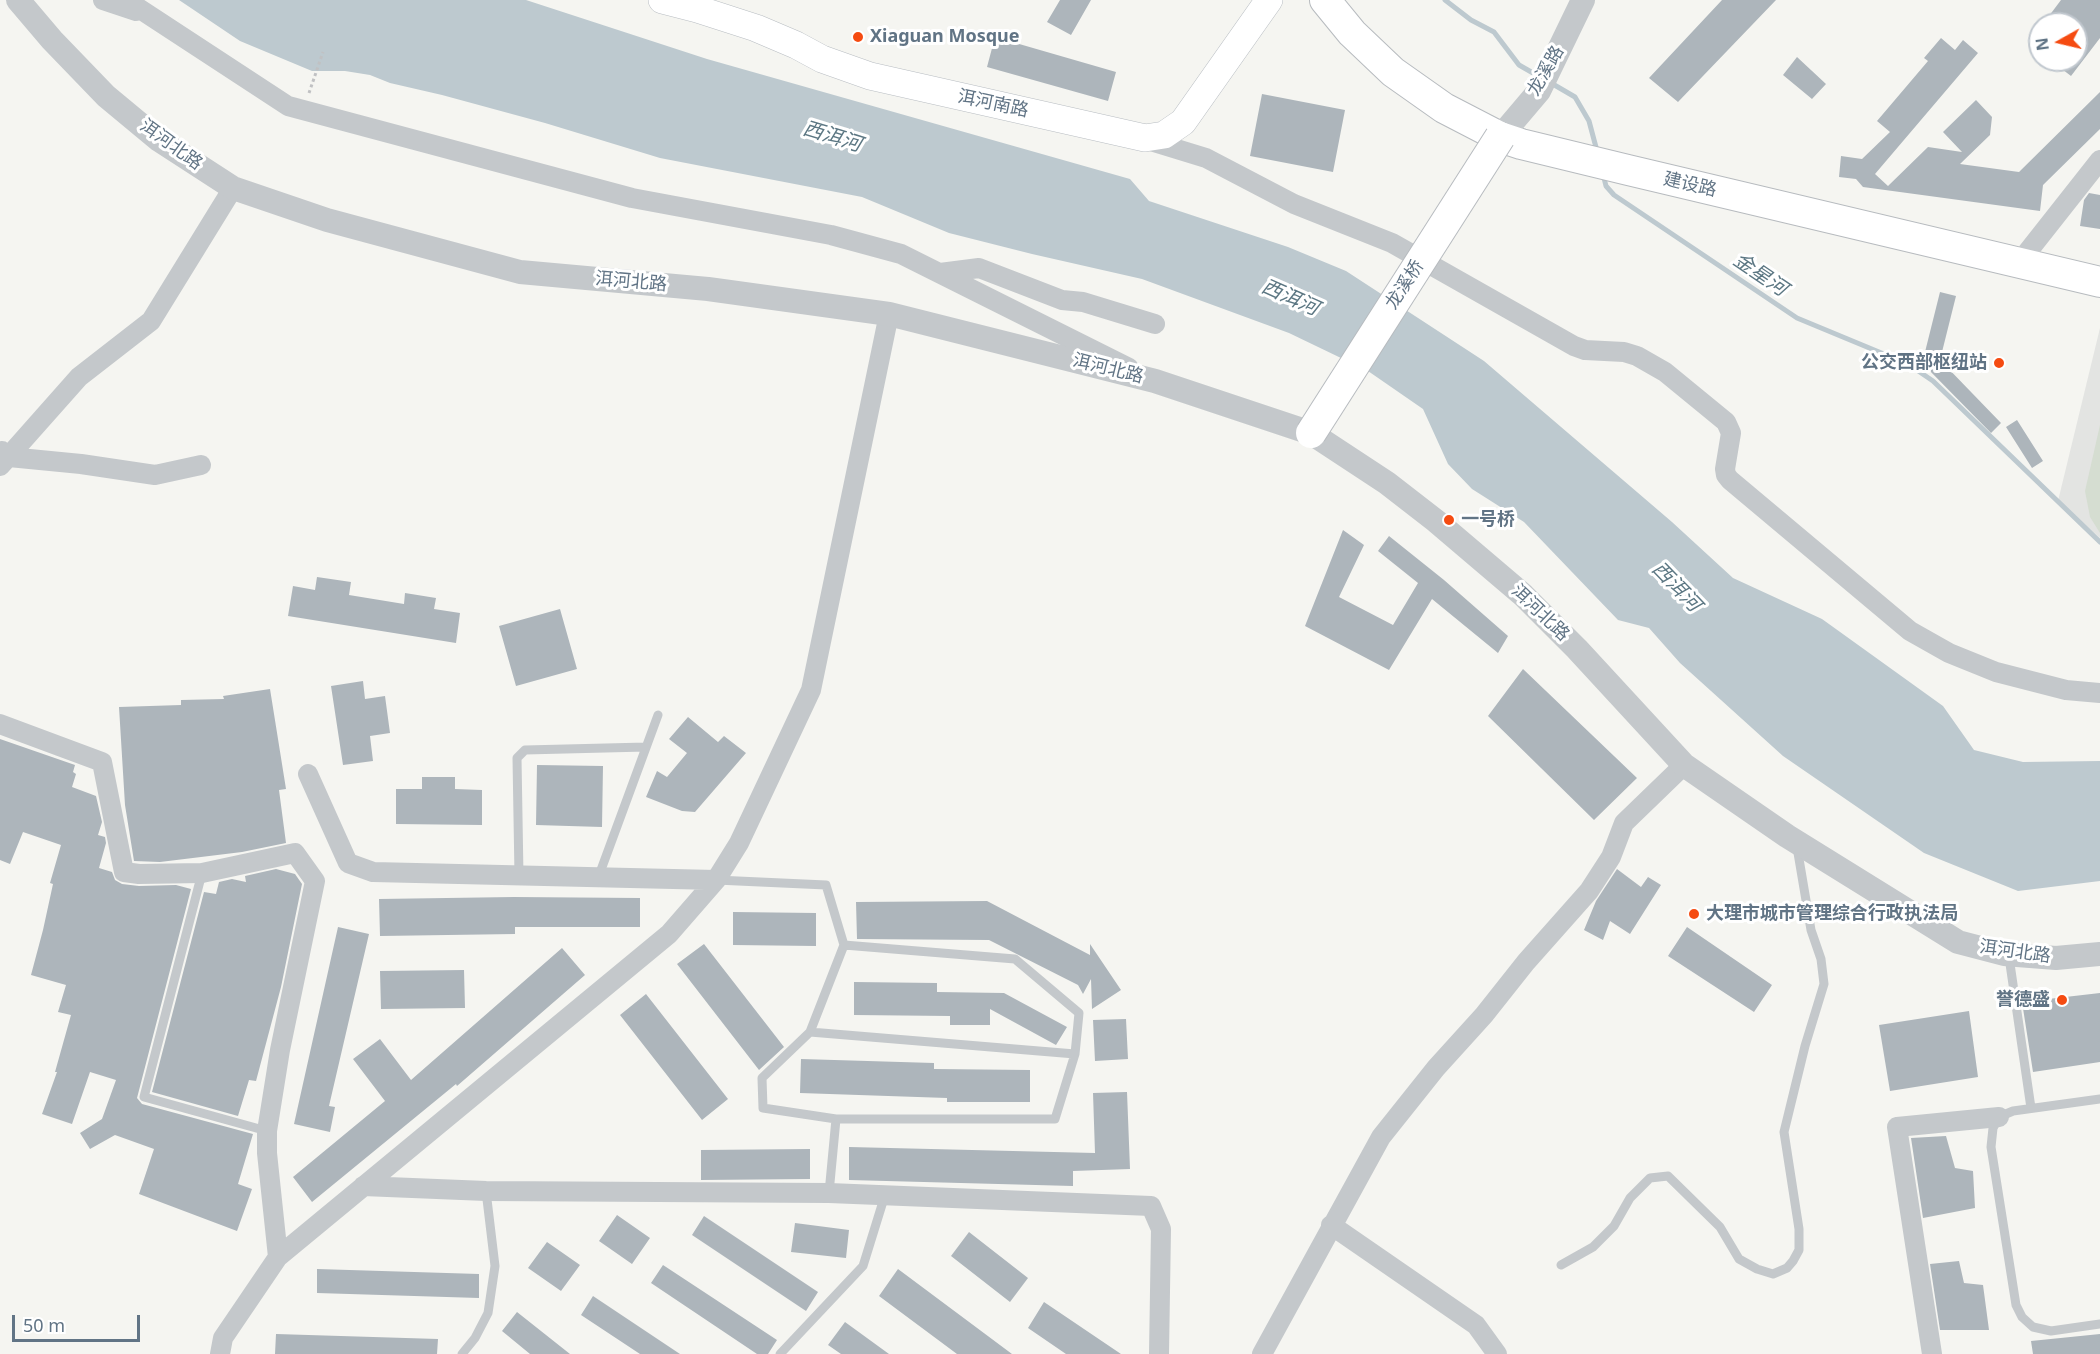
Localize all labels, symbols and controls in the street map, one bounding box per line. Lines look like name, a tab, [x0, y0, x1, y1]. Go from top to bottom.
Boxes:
north arrow	[2028, 12, 2088, 72]
place label: Xiaguan Mosque	[870, 26, 1020, 48]
marker: Xiaguan Mosque	[851, 30, 865, 44]
text: N	[2030, 36, 2054, 52]
street label: 龙溪路	[1523, 42, 1569, 100]
street label: 洱河南路	[956, 86, 1030, 122]
street label: 洱河北路	[136, 115, 206, 175]
water label: 西洱河	[800, 117, 864, 157]
street label: 建设路	[1661, 168, 1719, 202]
water label: 金星河	[1728, 248, 1792, 302]
street label: 龙溪桥	[1381, 256, 1429, 314]
street label: 洱河北路	[594, 268, 668, 296]
water label: 西洱河	[1258, 275, 1322, 321]
street label: 洱河北路	[1070, 350, 1146, 388]
place label: 公交西部枢纽站	[1861, 352, 1987, 374]
marker: 公交西部枢纽站	[1992, 356, 2006, 370]
place label: 一号桥	[1461, 509, 1515, 531]
marker: 一号桥	[1442, 513, 1456, 527]
water label: 西洱河	[1647, 557, 1705, 617]
street label: 洱河北路	[1507, 580, 1573, 646]
place label: 大理市城市管理综合行政执法局	[1706, 903, 1958, 925]
marker: 大理市城市管理综合行政执法局	[1687, 907, 1701, 921]
street label: 洱河北路	[1978, 936, 2052, 968]
place label: 誉德盛	[1996, 989, 2050, 1011]
marker: 誉德盛	[2055, 993, 2069, 1007]
scale bar	[15, 1303, 142, 1341]
text: 50 m	[23, 1313, 65, 1337]

